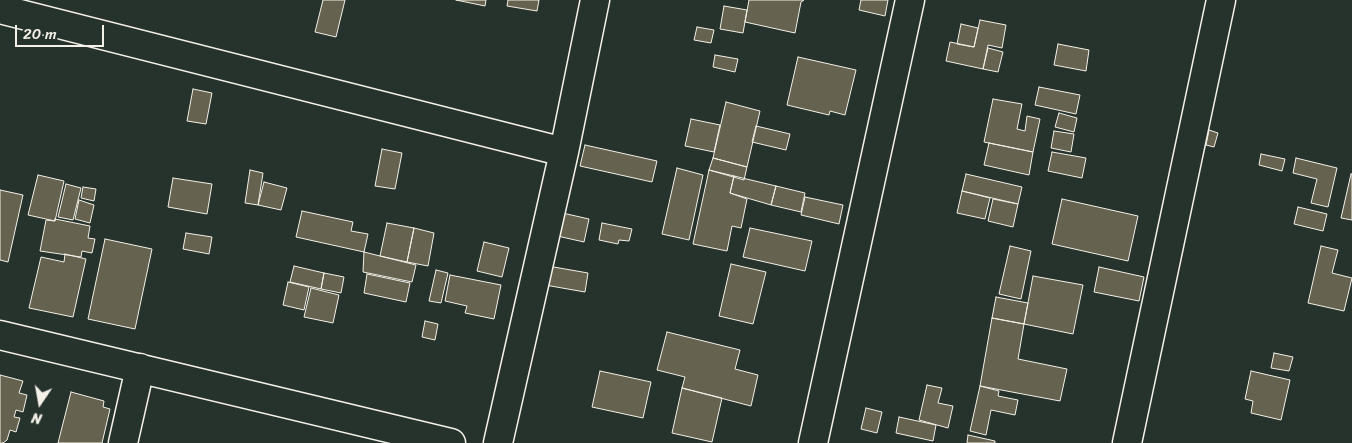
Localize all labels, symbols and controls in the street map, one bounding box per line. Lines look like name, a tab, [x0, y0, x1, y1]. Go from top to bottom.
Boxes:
scale bar	[18, 15, 106, 47]
text: 20 m	[23, 21, 57, 47]
north arrow	[15, 378, 65, 428]
text: N	[29, 405, 44, 431]

